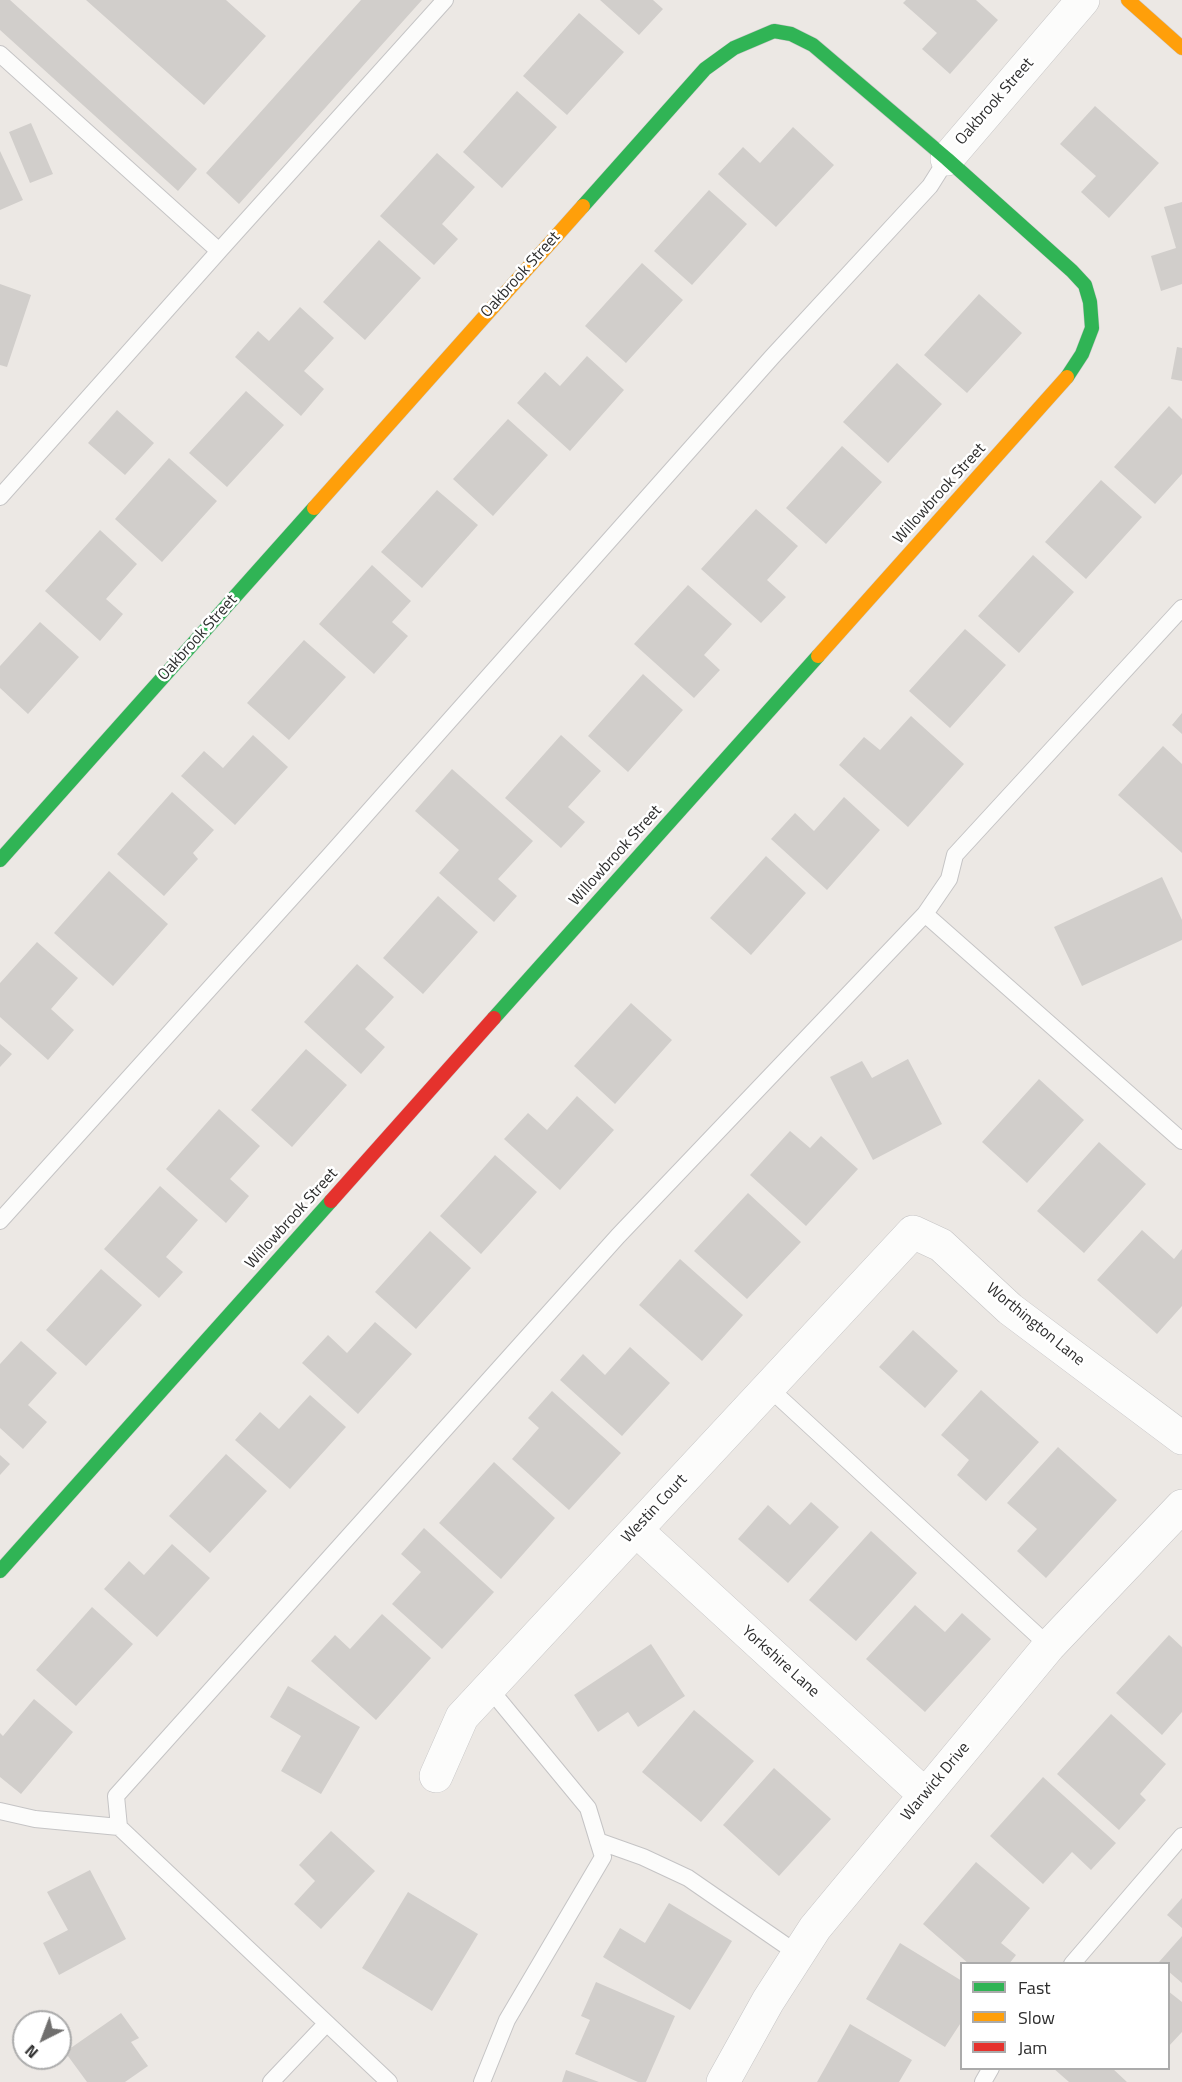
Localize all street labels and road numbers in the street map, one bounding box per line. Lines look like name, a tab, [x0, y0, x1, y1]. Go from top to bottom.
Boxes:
street label: Oakbrook Street	[952, 54, 1038, 150]
street label: Oakbrook Street	[477, 228, 565, 322]
street label: Willowbrook Street	[890, 440, 990, 548]
street label: Oakbrook Street	[154, 591, 242, 685]
street label: Willowbrook Street	[566, 802, 666, 910]
street label: Willowbrook Street	[242, 1165, 342, 1273]
street label: Worthington Lane	[982, 1279, 1088, 1371]
street label: Westin Court	[618, 1471, 692, 1547]
street label: Yorkshire Lane	[737, 1622, 823, 1702]
street label: Warwick Drive	[898, 1739, 974, 1825]

